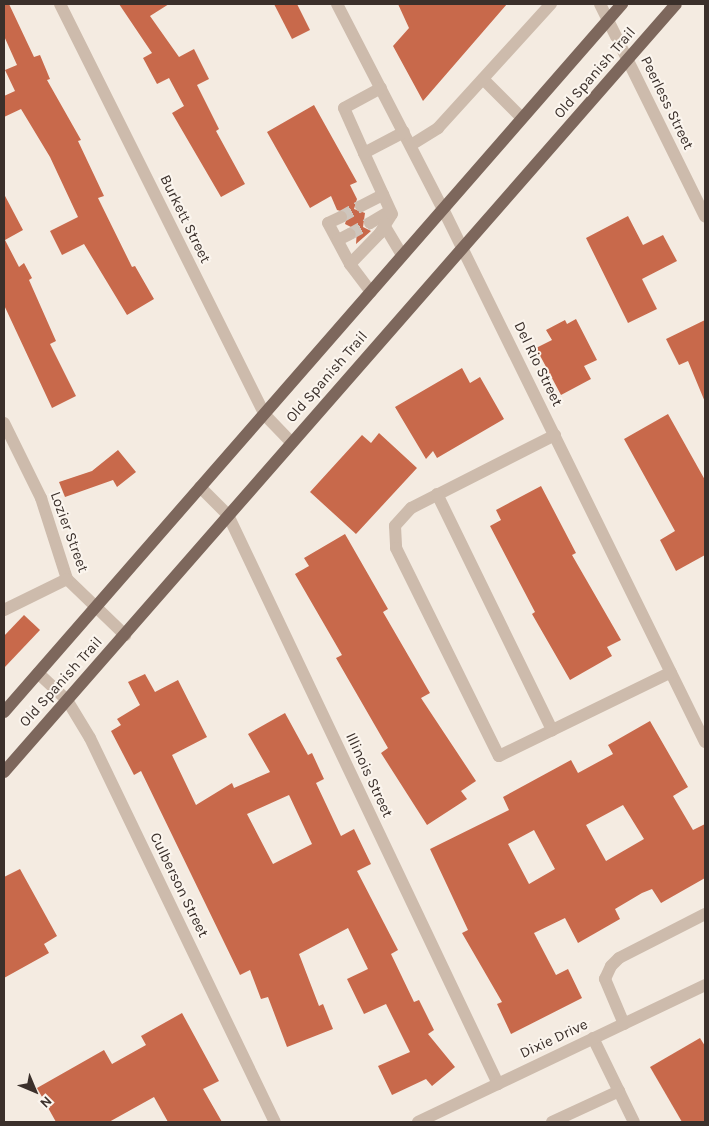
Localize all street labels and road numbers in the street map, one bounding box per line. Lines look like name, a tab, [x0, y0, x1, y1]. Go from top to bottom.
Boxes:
street label: Old Spanish Trail	[550, 24, 640, 122]
street label: Peerless Street	[637, 53, 697, 153]
street label: Burkett Street	[156, 172, 214, 266]
street label: Del Rio Street	[510, 319, 566, 409]
street label: Old Spanish Trail	[282, 328, 372, 426]
street label: Lozier Street	[46, 489, 92, 575]
street label: Old Spanish Trail	[16, 633, 106, 731]
street label: Illinois Street	[342, 730, 396, 820]
street label: Culberson Street	[146, 830, 212, 940]
street label: Dixie Drive	[517, 1015, 591, 1063]

